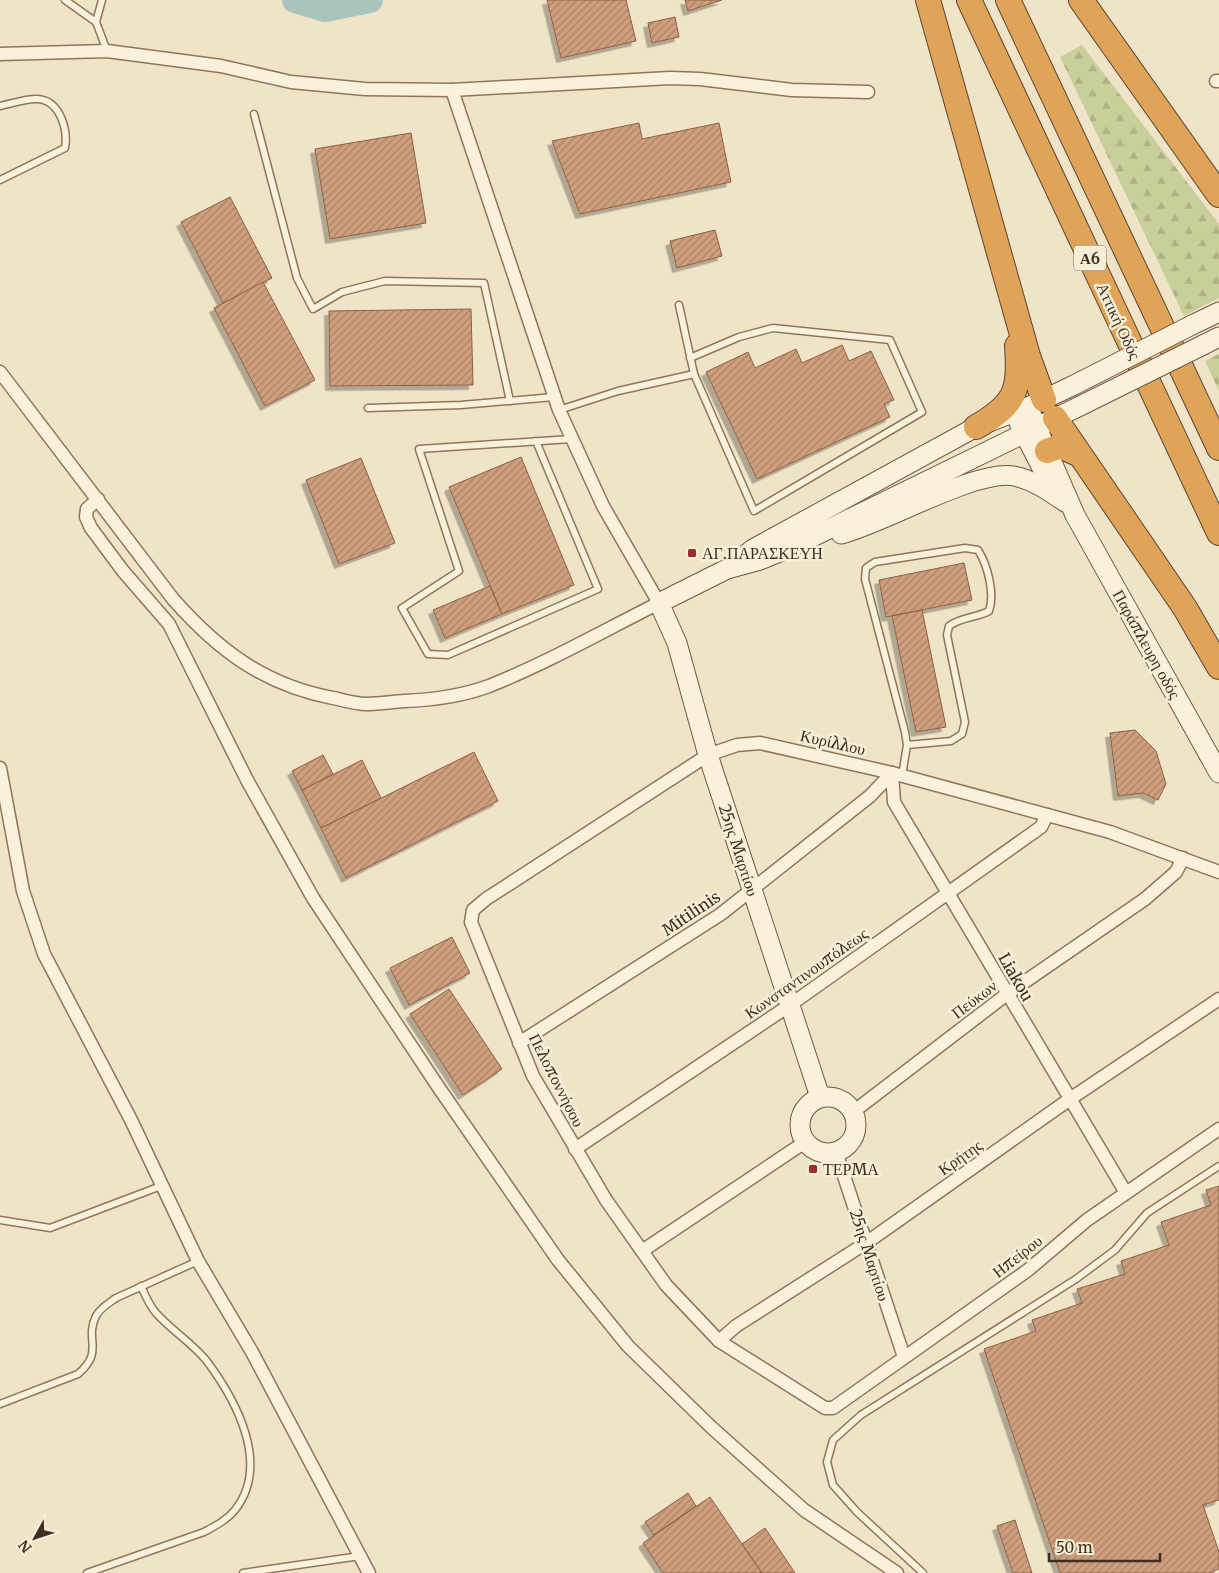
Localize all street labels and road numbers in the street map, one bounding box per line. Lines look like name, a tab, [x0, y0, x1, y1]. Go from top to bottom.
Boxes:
road number: Α6	[1074, 246, 1106, 270]
street label: Αττική Οδός	[1093, 279, 1146, 363]
street label: Παράπλευρη οδός	[1109, 586, 1186, 703]
street label: Κυρίλλου	[798, 725, 868, 759]
street label: 25ης Μαρτίου	[715, 801, 763, 899]
street label: Mitilinis	[658, 886, 724, 940]
street label: Κωνσταντινουπόλεως	[741, 923, 872, 1023]
street label: Liakou	[994, 949, 1038, 1005]
street label: Πεύκων	[947, 975, 1001, 1023]
street label: Πελοποννήσου	[525, 1030, 589, 1130]
street label: Κρήτης	[934, 1134, 986, 1179]
street label: 25ης Μαρτίου	[846, 1206, 894, 1304]
street label: Ηπείρου	[988, 1230, 1046, 1282]

